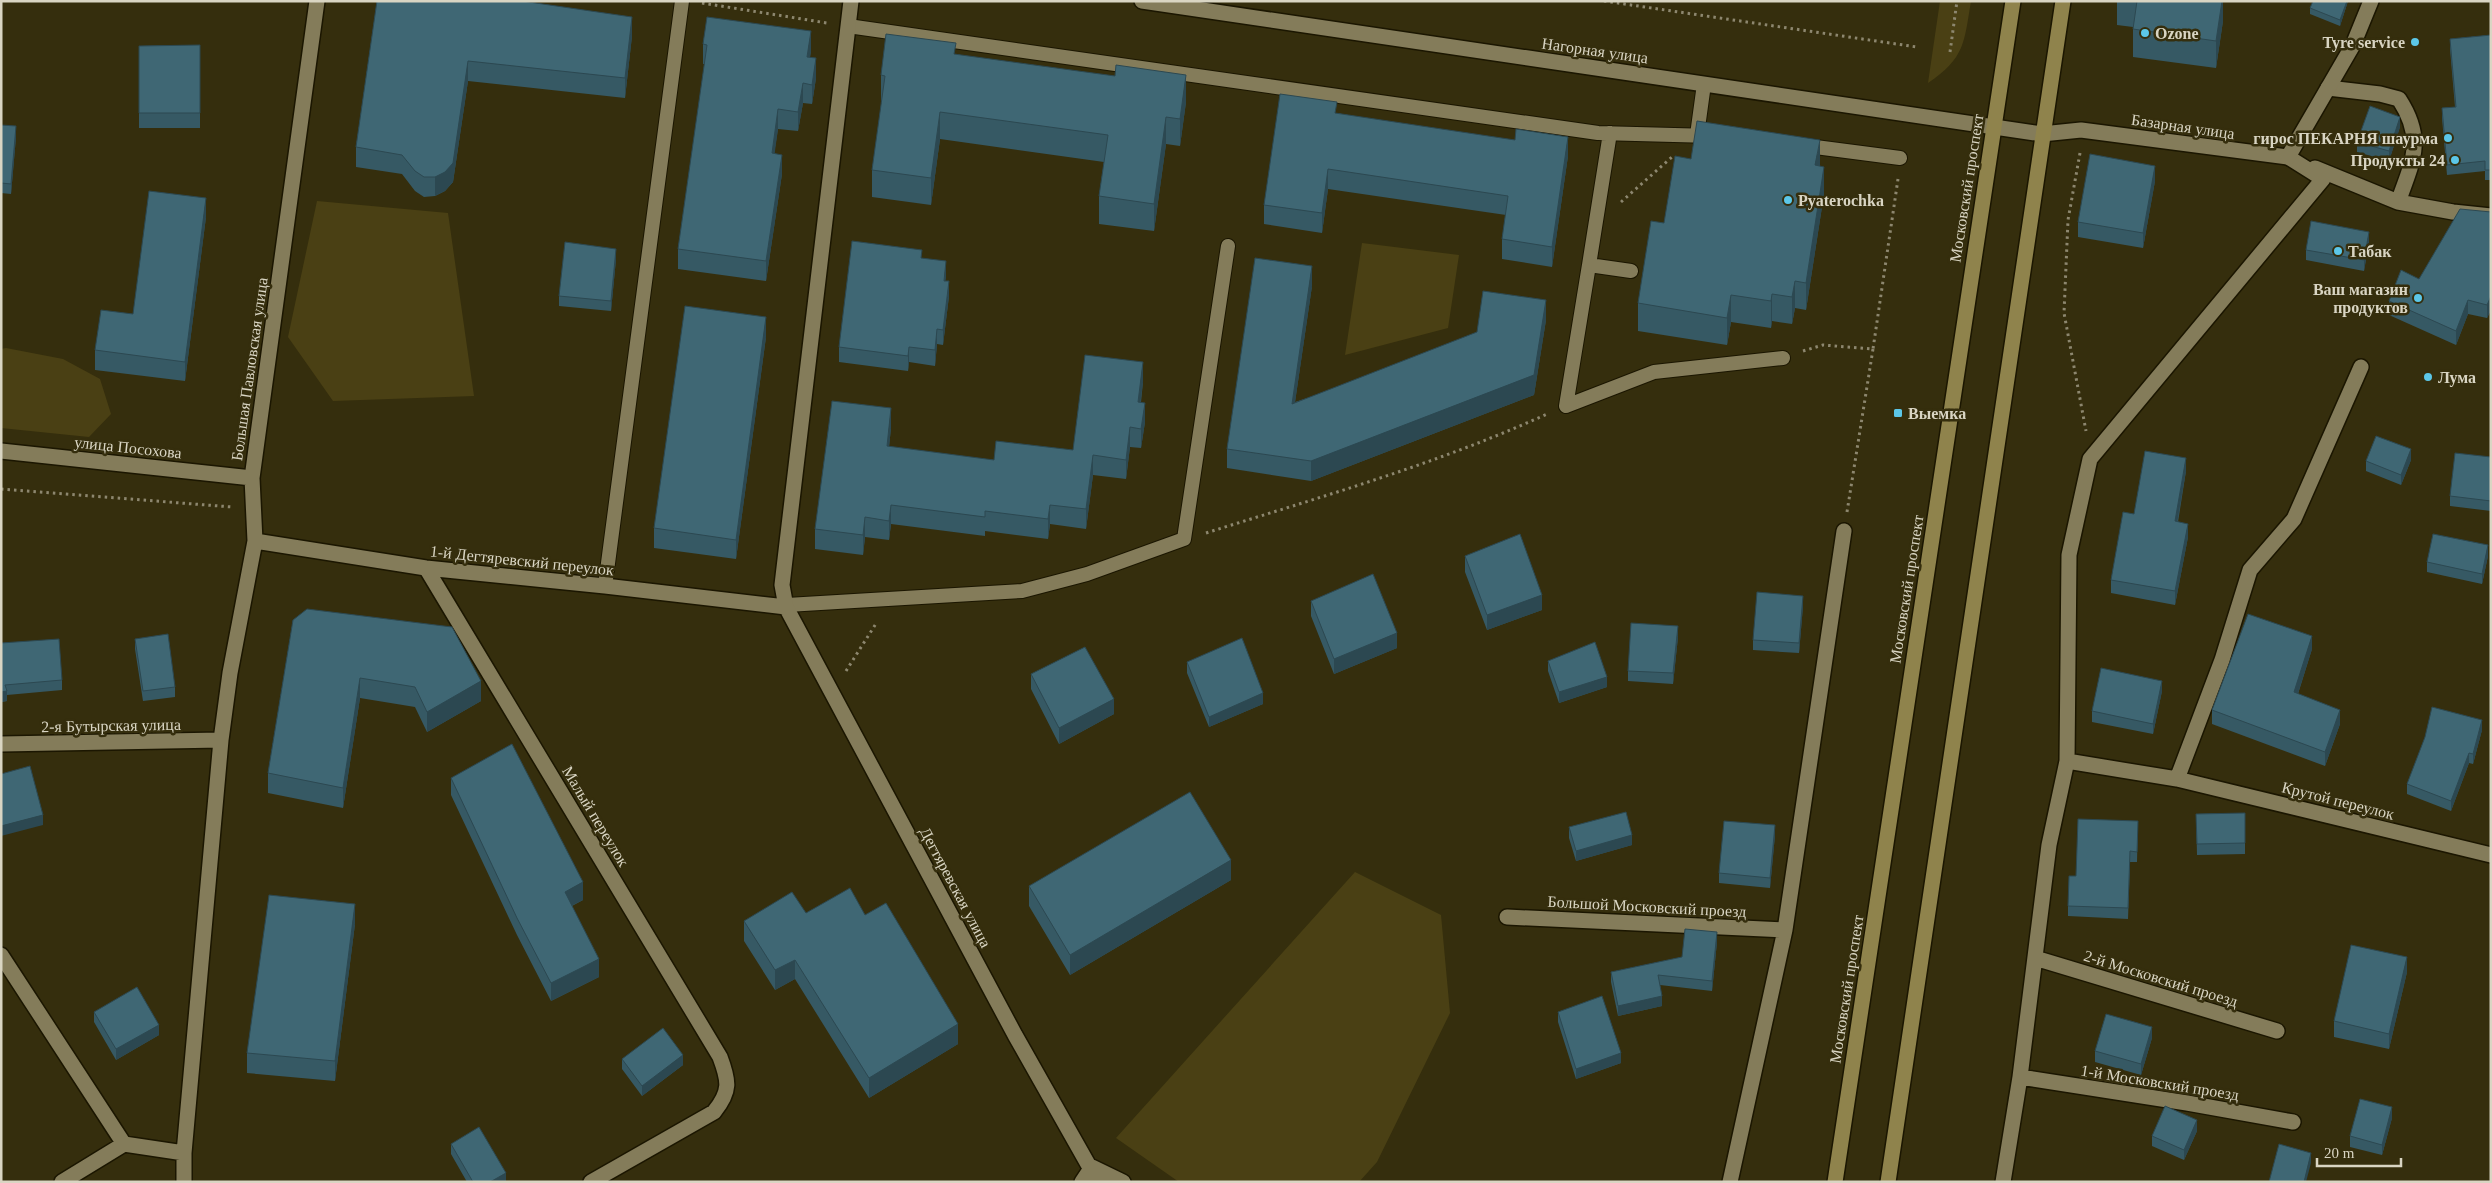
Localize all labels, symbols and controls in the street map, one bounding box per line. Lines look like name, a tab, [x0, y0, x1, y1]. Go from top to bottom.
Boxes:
place label: Ozone	[2155, 25, 2199, 42]
marker: Ozone	[2139, 27, 2151, 39]
place label: Tyre service	[2323, 34, 2405, 52]
street label: Нагорная улица	[1540, 35, 1649, 67]
marker: Tyre service	[2409, 36, 2421, 48]
street label: Базарная улица	[2130, 111, 2236, 143]
street label: Московский проспект	[1946, 113, 1988, 264]
place label: гирос ПЕКАРНЯ шаурма	[2253, 130, 2438, 148]
marker: гирос ПЕКАРНЯ шаурма	[2442, 132, 2454, 144]
place label: Продукты 24	[2350, 152, 2445, 170]
marker: Продукты 24	[2449, 154, 2461, 166]
place label: Pyaterochka	[1798, 192, 1884, 210]
marker: Pyaterochka	[1782, 194, 1794, 206]
place label: Табак	[2348, 243, 2392, 260]
marker: Табак	[2332, 245, 2344, 257]
street label: Большая Павловская улица	[228, 276, 272, 462]
place label: Ваш магазин продуктов	[2313, 281, 2408, 317]
marker: Ваш магазин продуктов	[2412, 292, 2424, 304]
place label: Лума	[2438, 369, 2476, 387]
marker: Лума	[2422, 371, 2434, 383]
place label: Выемка	[1908, 405, 1966, 422]
marker: Выемка	[1892, 407, 1904, 419]
street label: улица Посохова	[73, 433, 183, 463]
street label: Московский проспект	[1886, 514, 1928, 665]
street label: 1-й Дегтяревский переулок	[429, 542, 615, 580]
street label: 2-я Бутырская улица	[41, 716, 181, 736]
street label: Малый переулок	[558, 763, 632, 870]
street label: Крутой переулок	[2280, 778, 2396, 824]
street label: Дегтяревская улица	[916, 824, 995, 951]
street label: Большой Московский проезд	[1547, 893, 1747, 921]
street label: Московский проспект	[1826, 914, 1868, 1065]
street label: 2-й Московский проезд	[2082, 947, 2240, 1011]
street label: 1-й Московский проезд	[2079, 1062, 2240, 1104]
scale bar	[2317, 1136, 2401, 1168]
text: 20 m	[2324, 1145, 2355, 1161]

